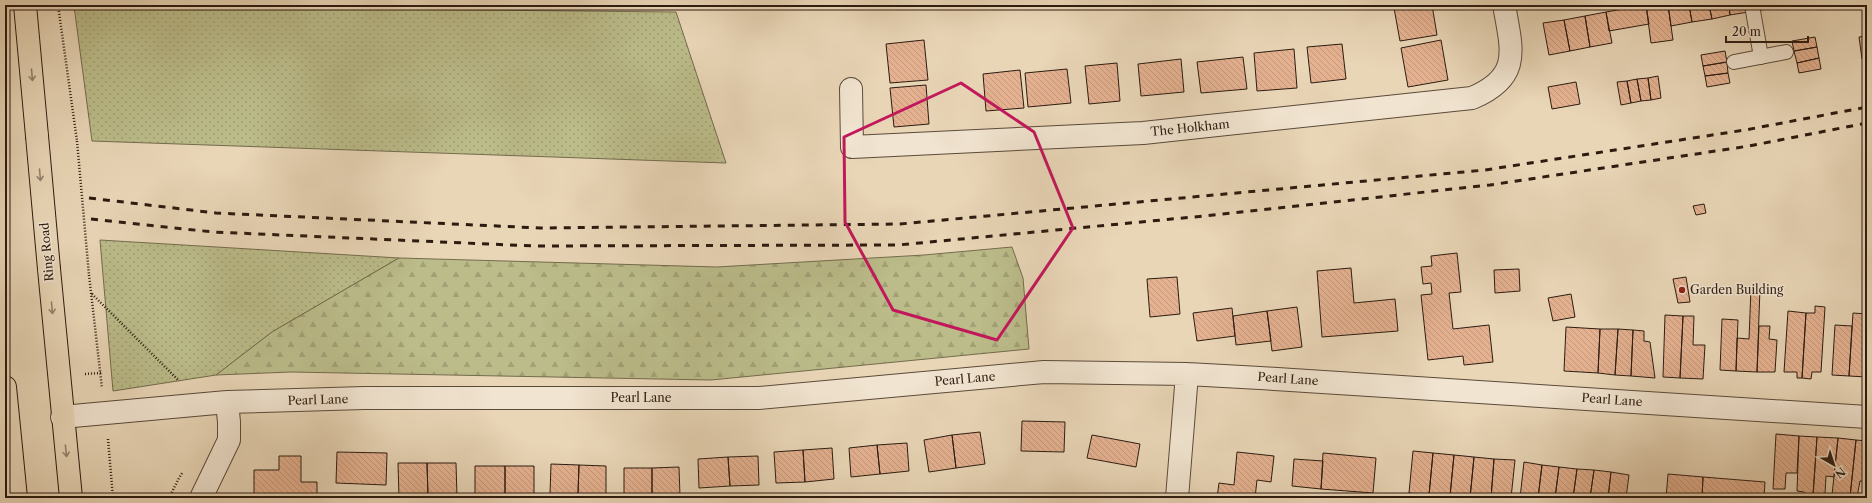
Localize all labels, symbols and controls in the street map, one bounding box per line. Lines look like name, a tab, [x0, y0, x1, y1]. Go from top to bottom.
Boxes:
scale bar	[1726, 18, 1808, 44]
text: 20 m	[1732, 24, 1761, 39]
one-way arrow	[28, 68, 35, 81]
street label: The Holkham	[1150, 116, 1230, 139]
one-way arrow	[37, 168, 44, 181]
street label: Ring Road	[36, 221, 57, 282]
place label: Garden Building	[1690, 282, 1784, 297]
marker: Garden Building	[1677, 285, 1687, 295]
one-way arrow	[49, 301, 56, 314]
street label: Pearl Lane	[934, 368, 996, 389]
street label: Pearl Lane	[1257, 369, 1319, 388]
street label: Pearl Lane	[611, 390, 672, 405]
street label: Pearl Lane	[1581, 390, 1643, 409]
street label: Pearl Lane	[287, 391, 349, 408]
one-way arrow	[62, 444, 69, 457]
north arrow	[1814, 445, 1854, 485]
text: N	[1832, 464, 1848, 481]

